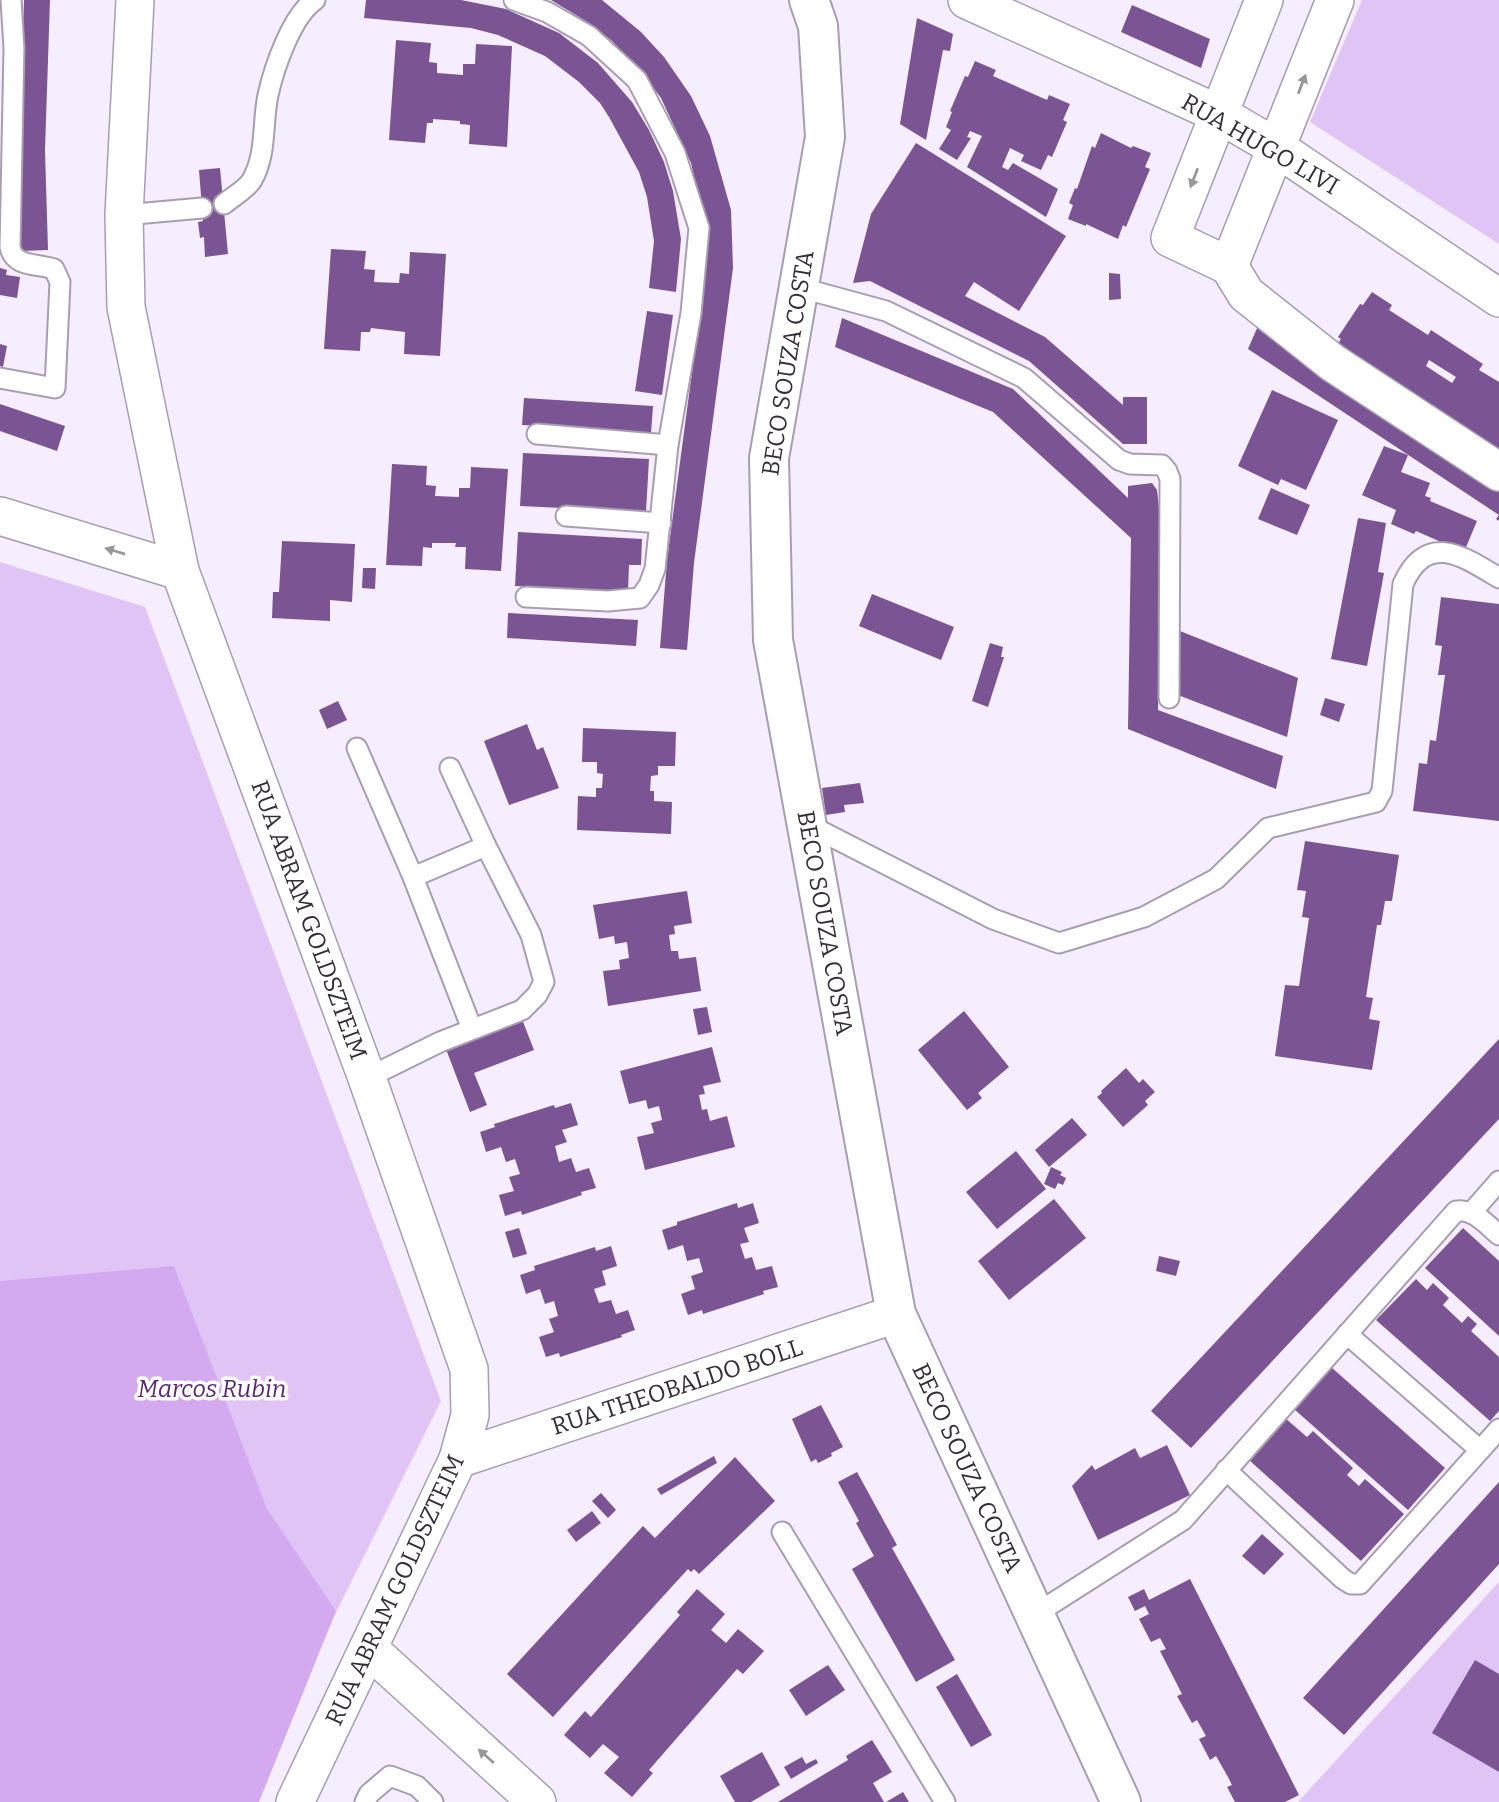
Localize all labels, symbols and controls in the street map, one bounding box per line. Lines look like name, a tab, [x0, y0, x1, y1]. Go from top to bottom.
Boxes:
one-way arrow	[1296, 74, 1307, 95]
street label: RUA HUGO LIVI	[1176, 88, 1344, 200]
one-way arrow	[1189, 167, 1200, 188]
street label: BECO SOUZA COSTA	[756, 248, 820, 478]
one-way arrow	[104, 545, 125, 556]
street label: RUA ABRAM GOLDSZTEIM	[245, 776, 373, 1064]
street label: BECO SOUZA COSTA	[791, 808, 859, 1038]
street label: RUA THEOBALDO BOLL	[548, 1333, 806, 1441]
street label: BECO SOUZA COSTA	[906, 1359, 1028, 1577]
park label: Marcos Rubin	[138, 1375, 286, 1403]
street label: RUA ABRAM GOLDSZTEIM	[320, 1450, 470, 1730]
one-way arrow	[477, 1748, 495, 1764]

